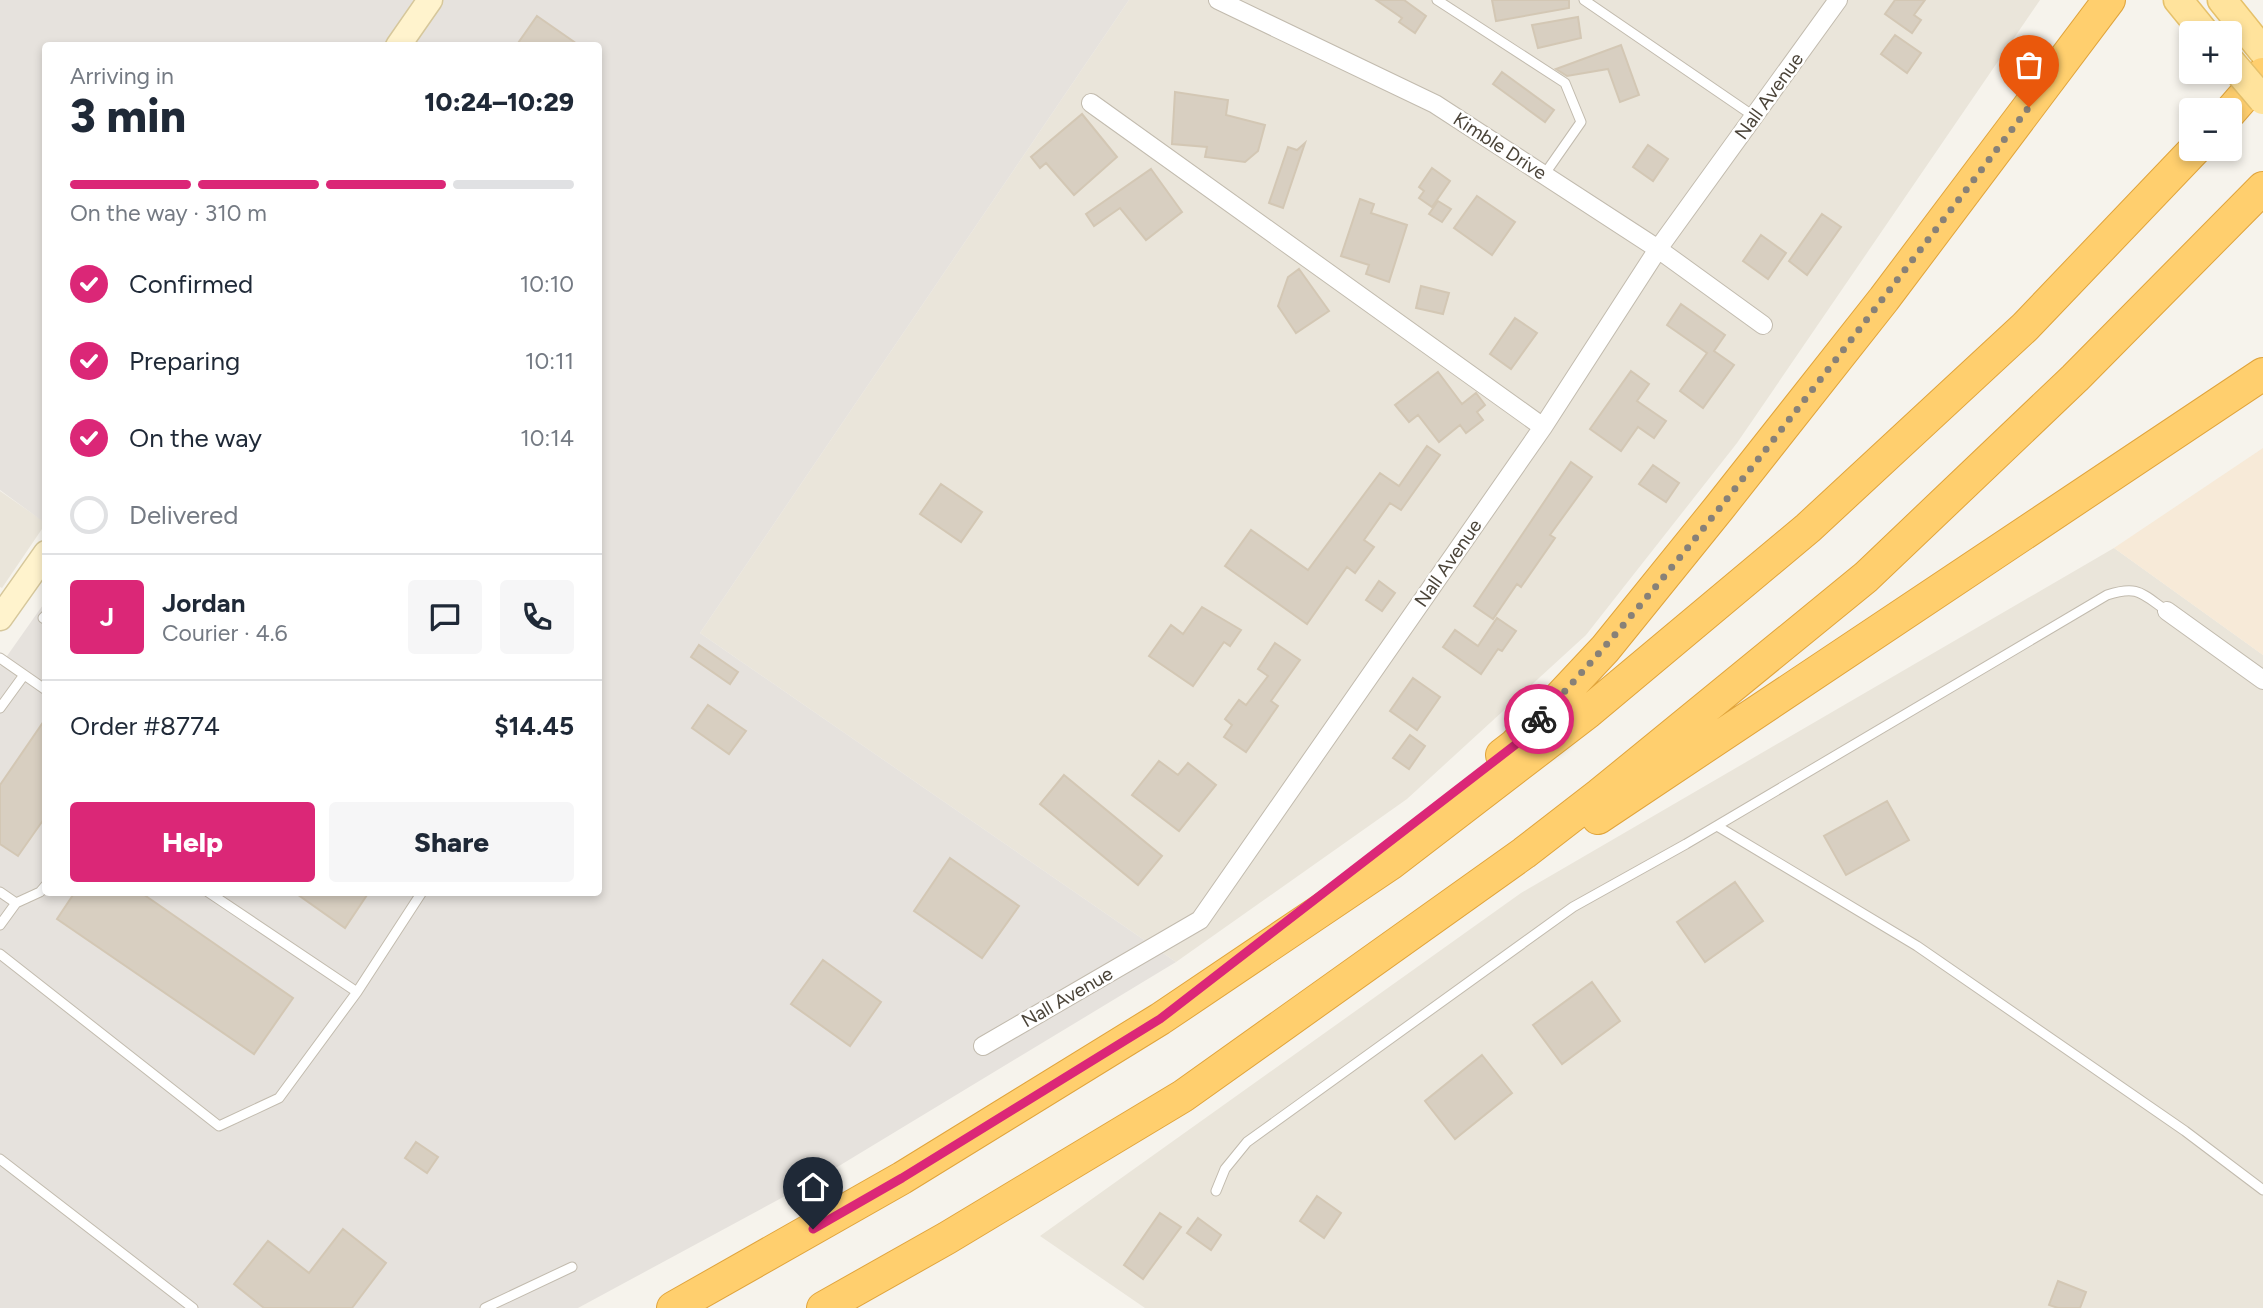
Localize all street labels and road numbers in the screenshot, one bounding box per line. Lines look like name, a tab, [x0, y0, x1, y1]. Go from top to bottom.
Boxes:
street label: Nall Avenue	[1730, 48, 1808, 144]
street label: Kimble Drive	[1449, 107, 1551, 185]
street label: Nall Avenue	[1409, 515, 1487, 611]
street label: Nall Avenue	[1017, 962, 1117, 1032]

